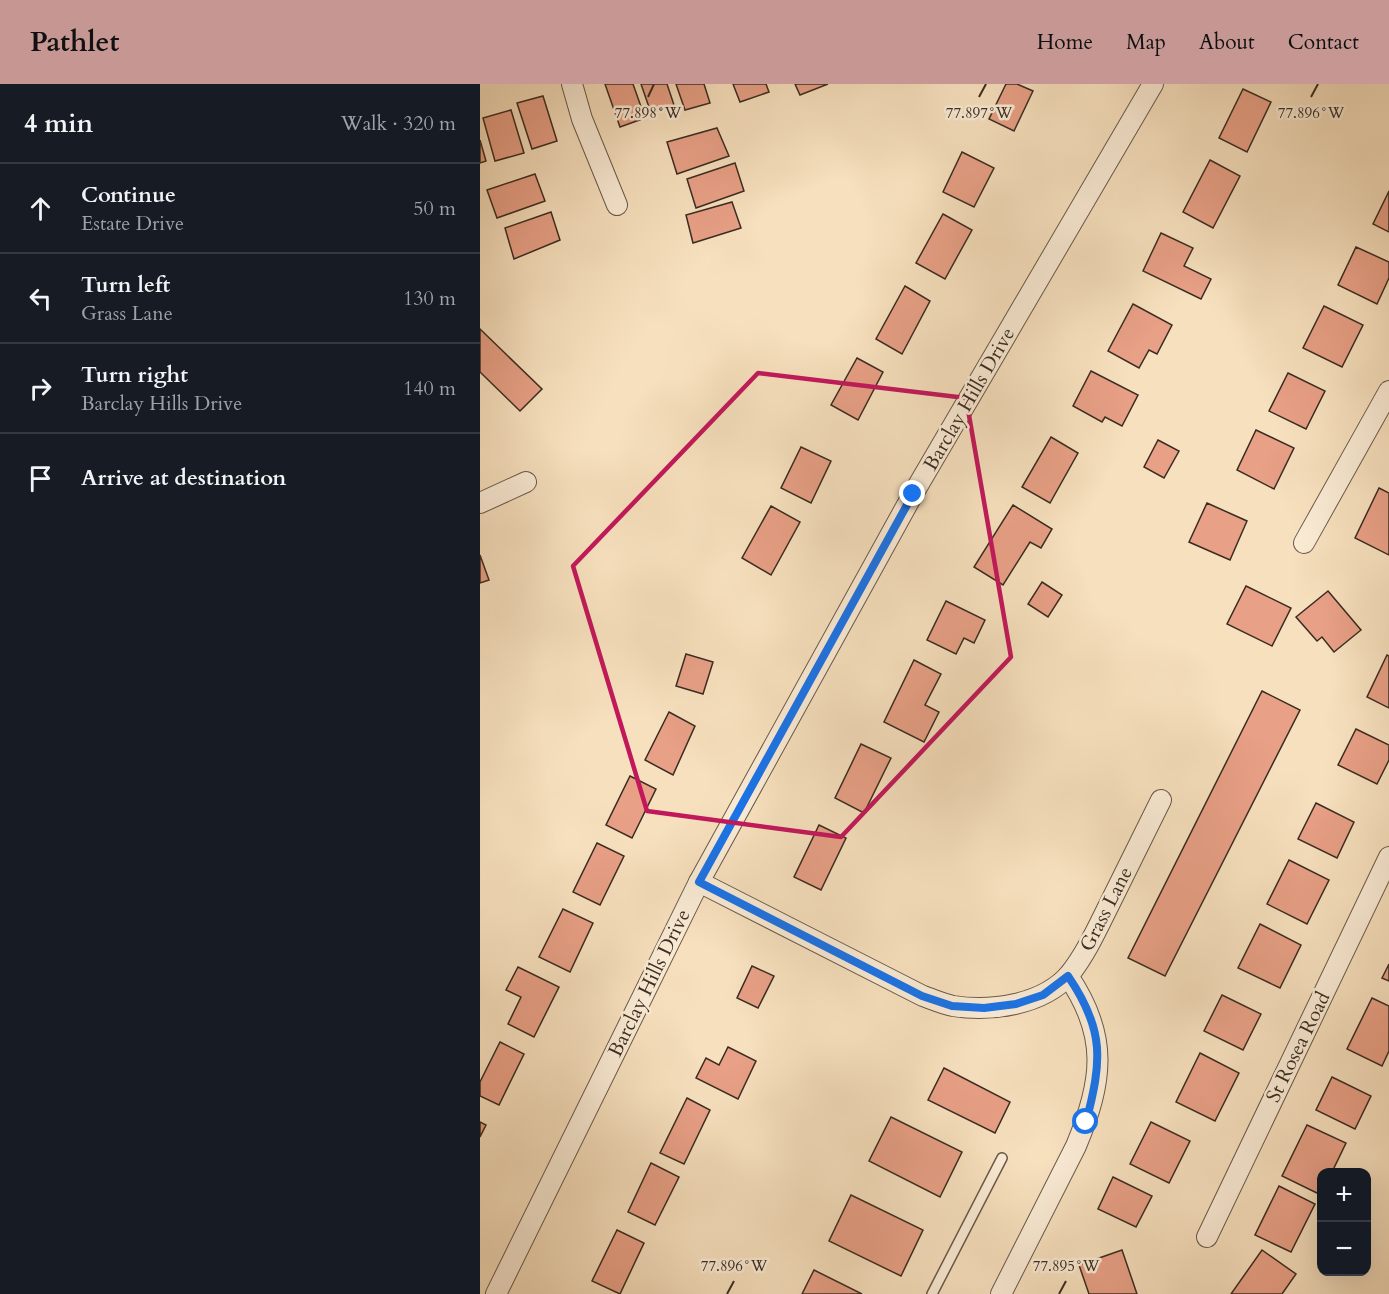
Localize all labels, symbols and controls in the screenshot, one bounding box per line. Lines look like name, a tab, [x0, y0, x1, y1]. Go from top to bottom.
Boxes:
text: Pathlet	[30, 23, 119, 61]
text: Home	[1037, 28, 1093, 57]
text: Map	[1126, 28, 1166, 57]
text: About	[1199, 28, 1255, 57]
text: Contact	[1288, 28, 1359, 57]
text: 77.898°W	[615, 103, 682, 123]
text: 77.897°W	[946, 103, 1013, 123]
text: 77.896°W	[1278, 103, 1345, 123]
text: 4 min	[24, 106, 93, 141]
text: Walk · 320 m	[341, 110, 456, 137]
text: Continue	[81, 180, 176, 210]
icon: ahead	[24, 192, 57, 225]
text: 50 m	[413, 195, 456, 222]
text: Estate Drive	[81, 210, 184, 237]
text: Turn left	[81, 270, 170, 300]
icon: left	[24, 282, 57, 315]
text: 130 m	[403, 285, 456, 312]
text: Grass Lane	[81, 300, 173, 327]
street label: Barclay Hills Drive	[917, 322, 1021, 476]
text: Turn right	[81, 360, 188, 390]
icon: right	[24, 372, 57, 405]
text: 140 m	[403, 375, 456, 402]
text: Barclay Hills Drive	[81, 390, 242, 417]
icon: arrive	[24, 462, 57, 495]
text: Arrive at destination	[81, 463, 286, 493]
route end	[899, 480, 925, 506]
street label: Grass Lane	[1073, 862, 1139, 956]
street label: Barclay Hills Drive	[602, 905, 696, 1061]
street label: St Rosea Road	[1260, 987, 1337, 1107]
route start	[1072, 1108, 1098, 1134]
map controls	[1317, 1168, 1371, 1276]
button: +	[1317, 1168, 1371, 1222]
button: −	[1317, 1222, 1371, 1276]
text: 77.896°W	[701, 1256, 768, 1276]
text: 77.895°W	[1033, 1256, 1100, 1276]

